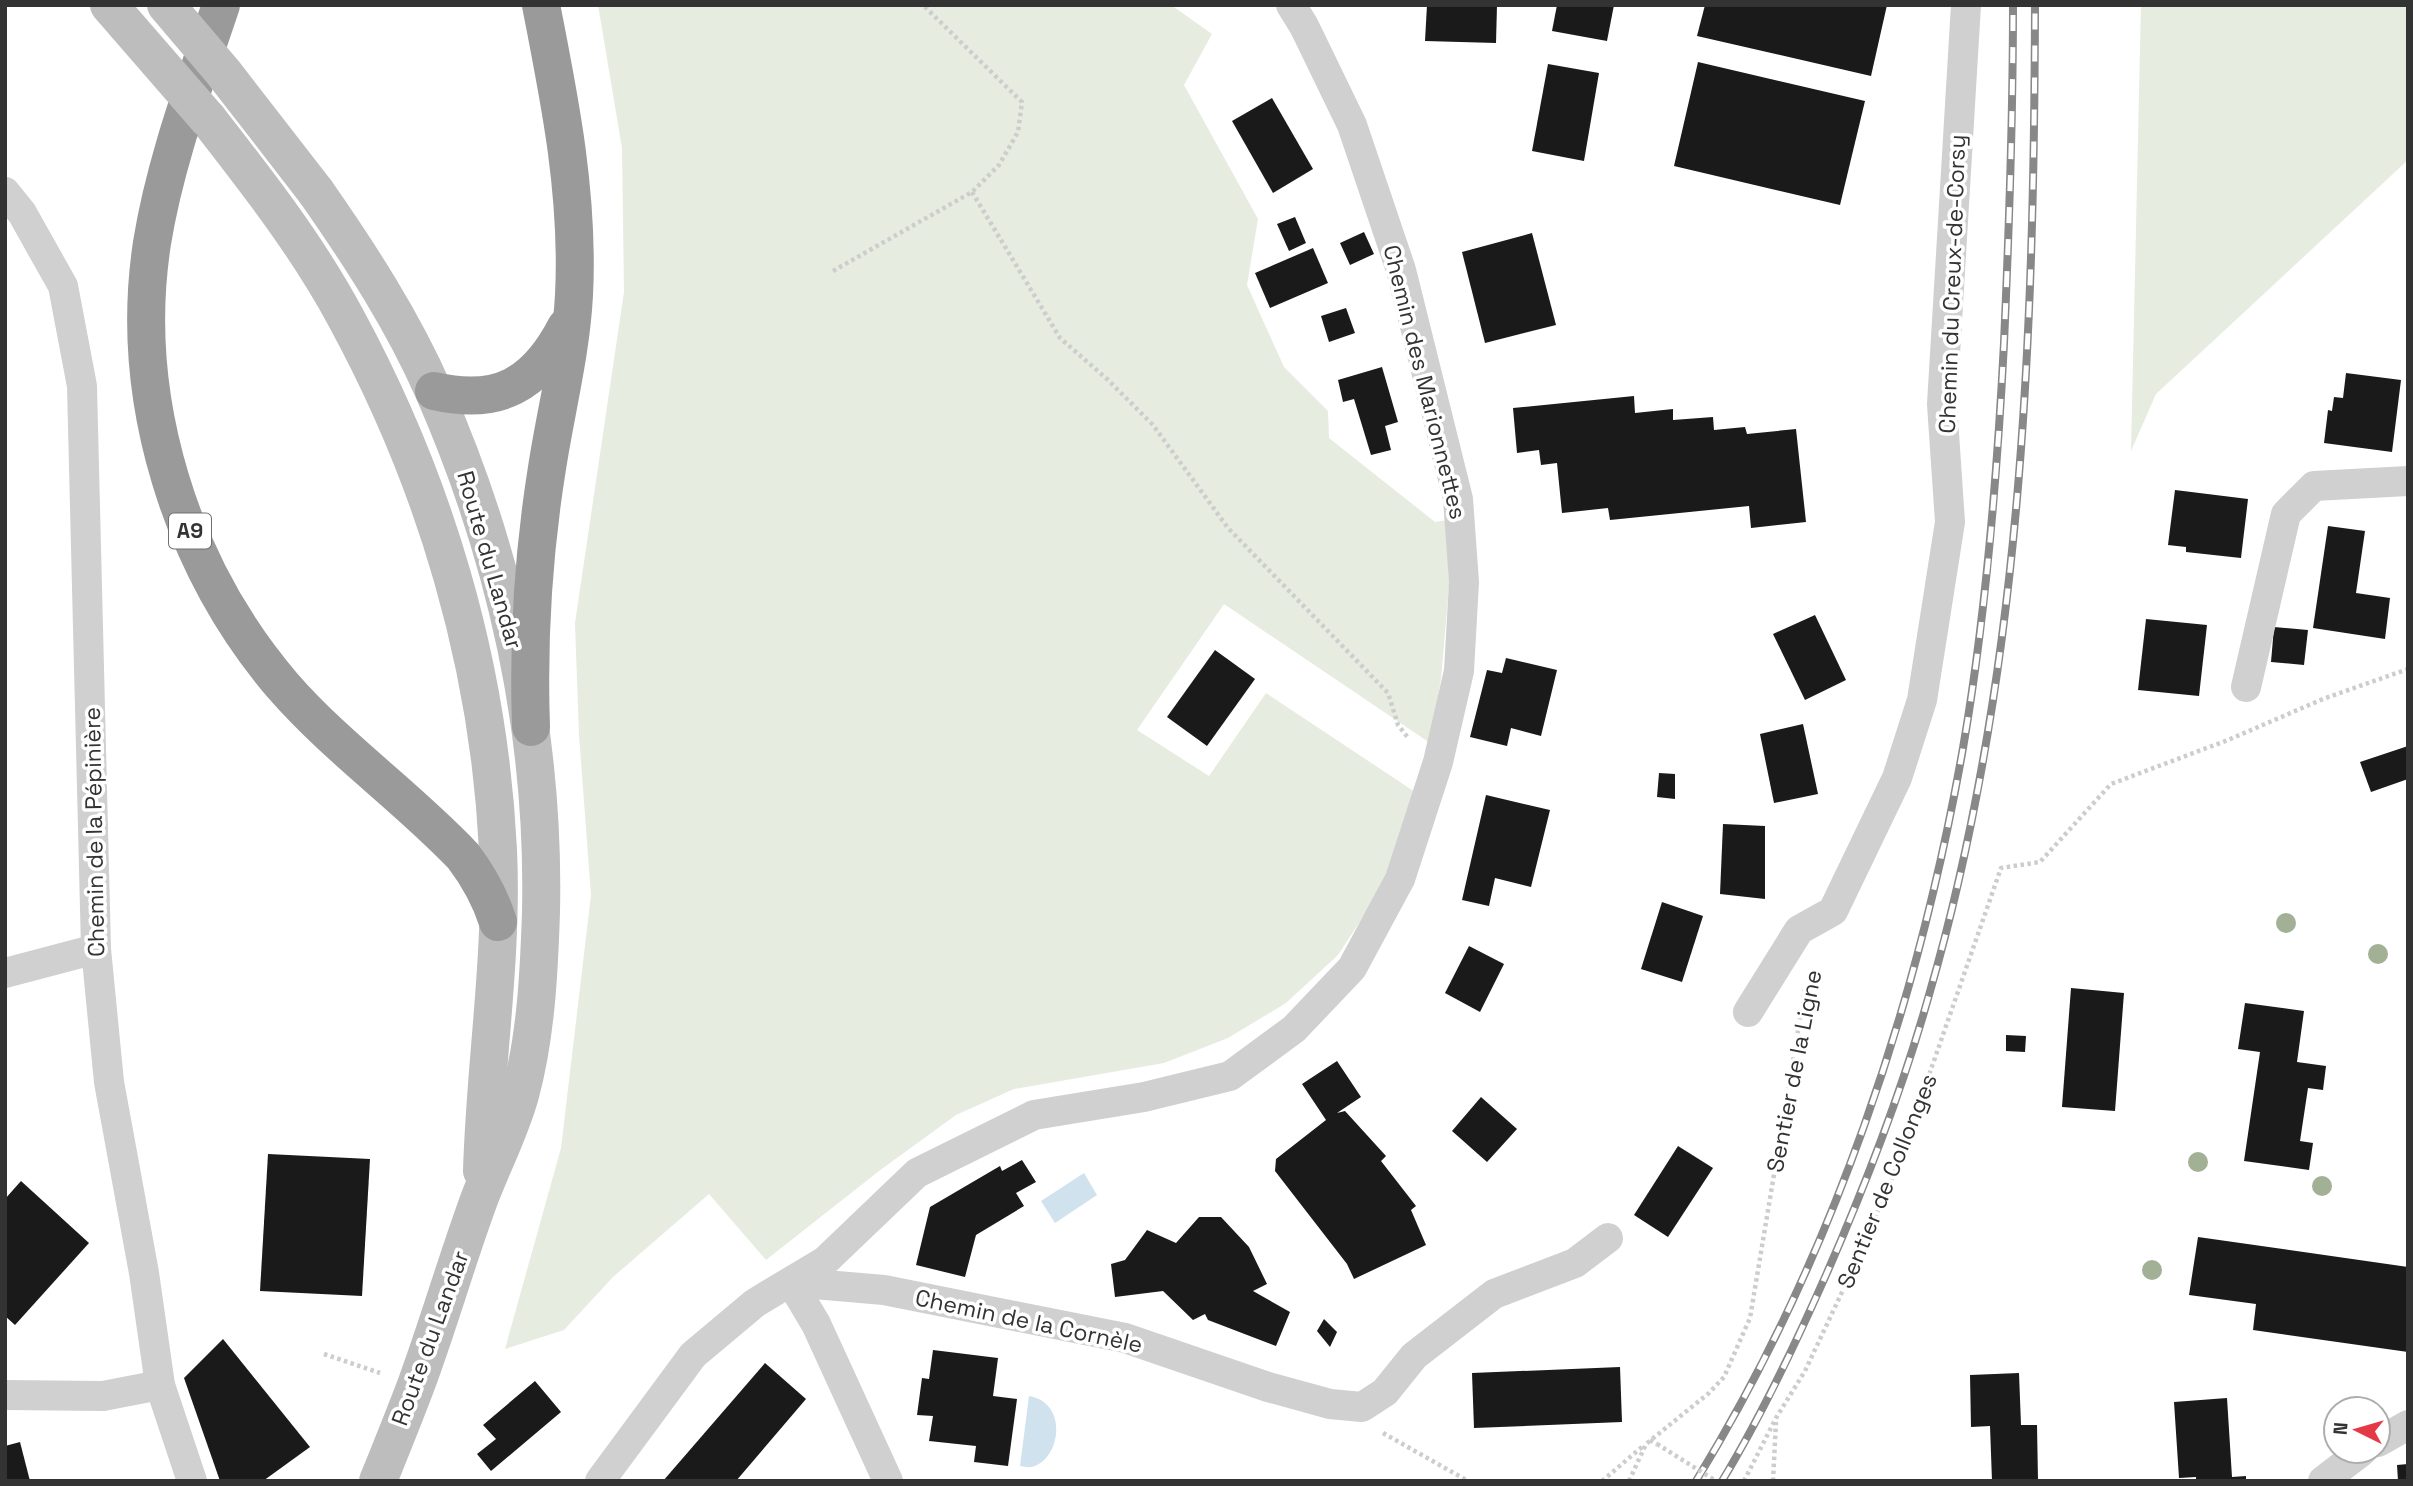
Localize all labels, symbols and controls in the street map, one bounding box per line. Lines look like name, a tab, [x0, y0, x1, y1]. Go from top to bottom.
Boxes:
street label: Chemin du Creux-de-Corsy	[1932, 134, 1972, 434]
street label: Chemin des Marionnettes	[1376, 242, 1474, 522]
street label: Route du Landar	[450, 467, 530, 653]
road number: A9	[169, 514, 211, 548]
street label: Chemin de la Pépinière	[77, 707, 111, 957]
street label: Sentier de la Ligne	[1760, 967, 1828, 1175]
street label: Sentier de Collonges	[1830, 1069, 1944, 1293]
street label: Route du Landar	[384, 1246, 476, 1430]
street label: Chemin de la Cornèle	[913, 1282, 1145, 1360]
north arrow	[2322, 1395, 2392, 1465]
text: N	[2328, 1421, 2354, 1436]

